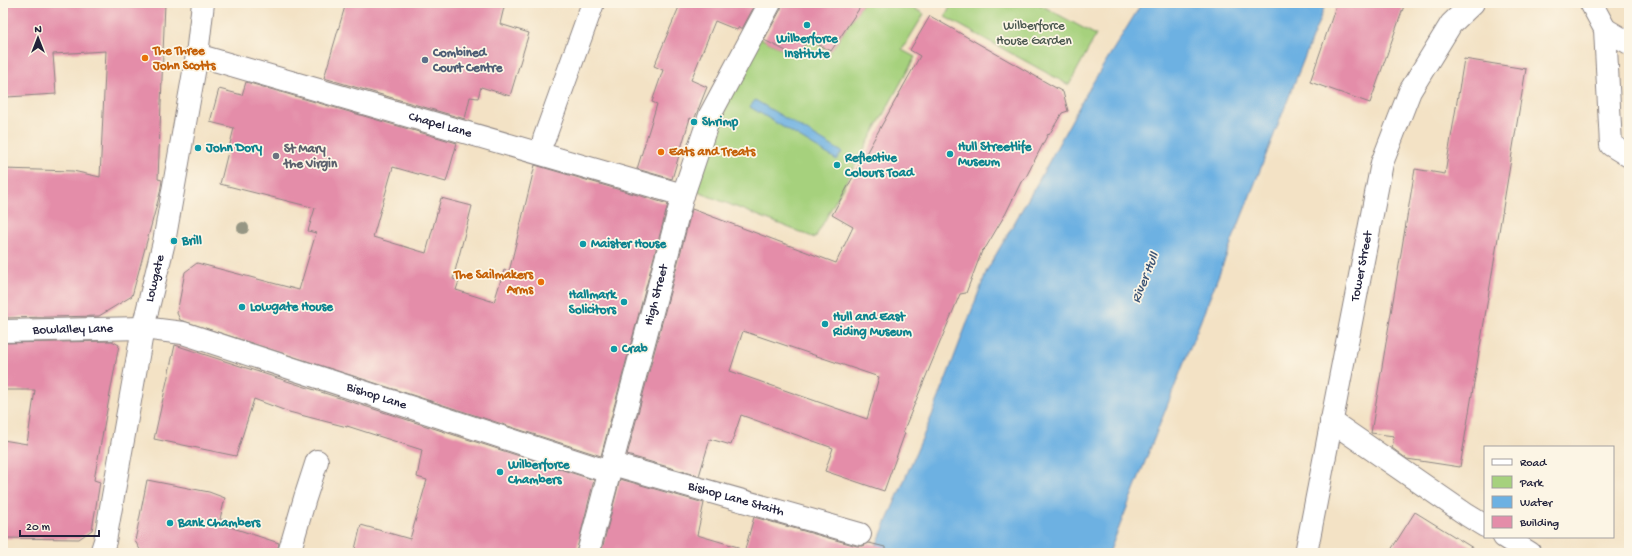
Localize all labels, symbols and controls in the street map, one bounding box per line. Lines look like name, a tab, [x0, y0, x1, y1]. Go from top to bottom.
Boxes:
north arrow	[18, 18, 58, 58]
park label: Wilberforce House Garden	[996, 19, 1073, 49]
marker: Wilberforce Institute	[802, 20, 812, 30]
text: N	[34, 24, 42, 36]
place label: Wilberforce Institute	[775, 31, 839, 62]
place label: The Three John Scotts	[152, 44, 217, 74]
place label: Combined Court Centre	[432, 46, 504, 76]
marker: The Three John Scotts	[140, 53, 150, 63]
marker: Combined Court Centre	[420, 55, 430, 65]
street label: Chapel Lane	[407, 109, 474, 141]
place label: Shrimp	[702, 115, 739, 131]
marker: Shrimp	[689, 117, 699, 127]
place label: Hull Streetlife Museum	[958, 139, 1033, 170]
place label: John Dory	[205, 141, 263, 156]
place label: St Mary the Virgin	[283, 142, 338, 172]
marker: John Dory	[193, 143, 203, 153]
place label: Eats and Treats	[669, 145, 756, 160]
marker: Eats and Treats	[656, 147, 666, 157]
marker: Hull Streetlife Museum	[945, 149, 955, 159]
place label: Reflective Colours Toad	[844, 150, 915, 181]
marker: St Mary the Virgin	[271, 151, 281, 161]
marker: Reflective Colours Toad	[832, 160, 842, 170]
street label: Tower Street	[1348, 228, 1376, 304]
place label: Brill	[181, 234, 202, 249]
marker: Brill	[169, 236, 179, 246]
place label: Maister House	[591, 237, 668, 252]
marker: Maister House	[578, 239, 588, 249]
water label: River Hull	[1128, 250, 1164, 306]
street label: Lowgate	[142, 253, 168, 304]
street label: High Street	[641, 261, 672, 327]
place label: The Sailmakers Arms	[453, 268, 534, 298]
marker: The Sailmakers Arms	[536, 277, 546, 287]
place label: Hallmark Solicitors	[569, 288, 618, 318]
marker: Hallmark Solicitors	[619, 297, 629, 307]
place label: Lowgate House	[250, 300, 334, 315]
marker: Lowgate House	[237, 302, 247, 312]
place label: Hull and East Riding Museum	[832, 310, 912, 340]
marker: Hull and East Riding Museum	[820, 319, 830, 329]
street label: Bowlalley Lane	[32, 321, 114, 338]
place label: Crab	[621, 342, 648, 357]
marker: Crab	[609, 344, 619, 354]
street label: Bishop Lane	[344, 379, 409, 413]
legend	[1484, 446, 1614, 538]
place label: Wilberforce Chambers	[507, 457, 571, 488]
text: Road	[1520, 457, 1547, 471]
marker: Wilberforce Chambers	[495, 467, 505, 477]
text: Park	[1519, 477, 1545, 491]
street label: Bishop Lane Staith	[685, 478, 786, 520]
text: Water	[1520, 497, 1554, 511]
scale bar	[20, 512, 99, 538]
place label: Bank Chambers	[177, 516, 262, 531]
text: Building	[1519, 517, 1559, 531]
marker: Bank Chambers	[165, 518, 175, 528]
text: 20 m	[26, 521, 51, 535]

